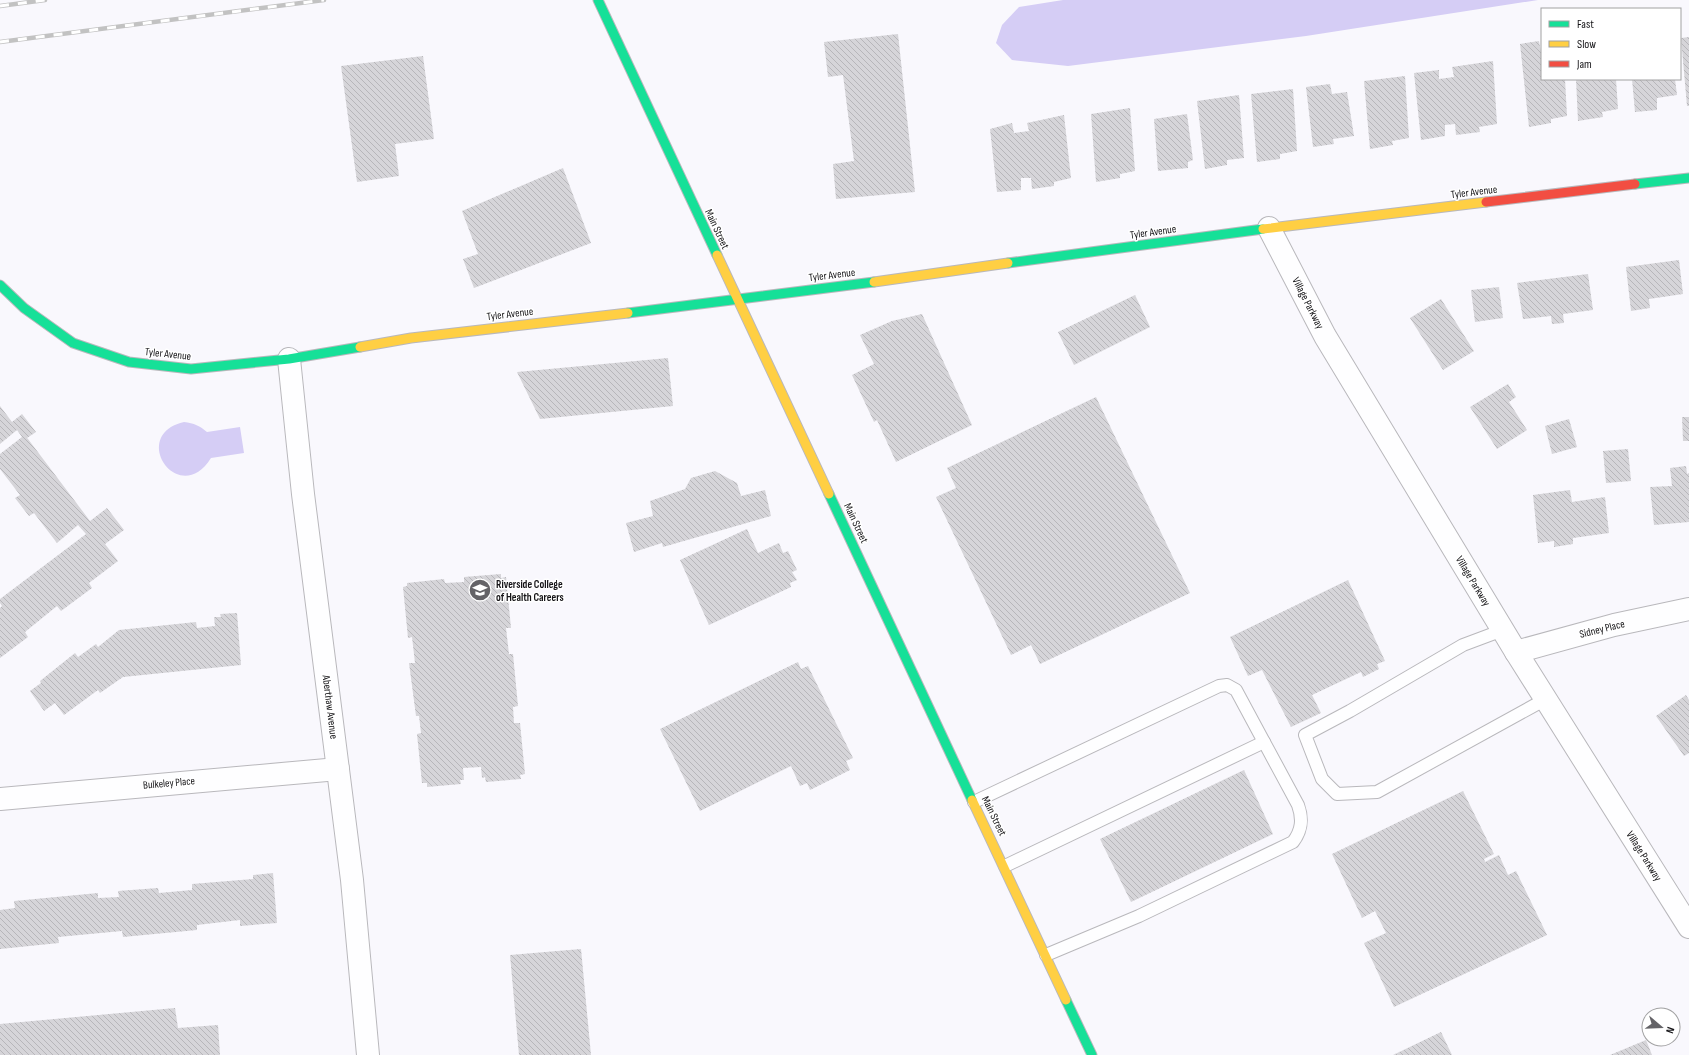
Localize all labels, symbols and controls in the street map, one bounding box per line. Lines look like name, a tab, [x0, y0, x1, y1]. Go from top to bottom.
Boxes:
legend	[1541, 8, 1681, 80]
text: Fast	[1577, 17, 1594, 32]
text: Slow	[1577, 37, 1596, 52]
text: Jam	[1576, 57, 1592, 72]
street label: Tyler Avenue	[1450, 183, 1498, 201]
street label: Main Street	[702, 207, 732, 252]
street label: Tyler Avenue	[1129, 222, 1177, 242]
street label: Tyler Avenue	[808, 266, 856, 284]
street label: Village Parkway	[1289, 275, 1327, 332]
street label: Tyler Avenue	[486, 305, 534, 323]
street label: Tyler Avenue	[144, 345, 192, 363]
street label: Main Street	[841, 501, 871, 546]
street label: Village Parkway	[1453, 553, 1493, 609]
school or university icon: Riverside College of Health Careers	[467, 577, 493, 603]
place label: Riverside College of Health Careers	[496, 578, 564, 604]
street label: Sidney Place	[1578, 617, 1626, 641]
street label: Aberthaw Avenue	[320, 673, 340, 740]
street label: Bulkeley Place	[142, 774, 196, 792]
street label: Main Street	[979, 794, 1009, 839]
street label: Village Parkway	[1624, 829, 1665, 884]
north arrow	[1641, 1007, 1681, 1047]
text: N	[1663, 1025, 1677, 1035]

